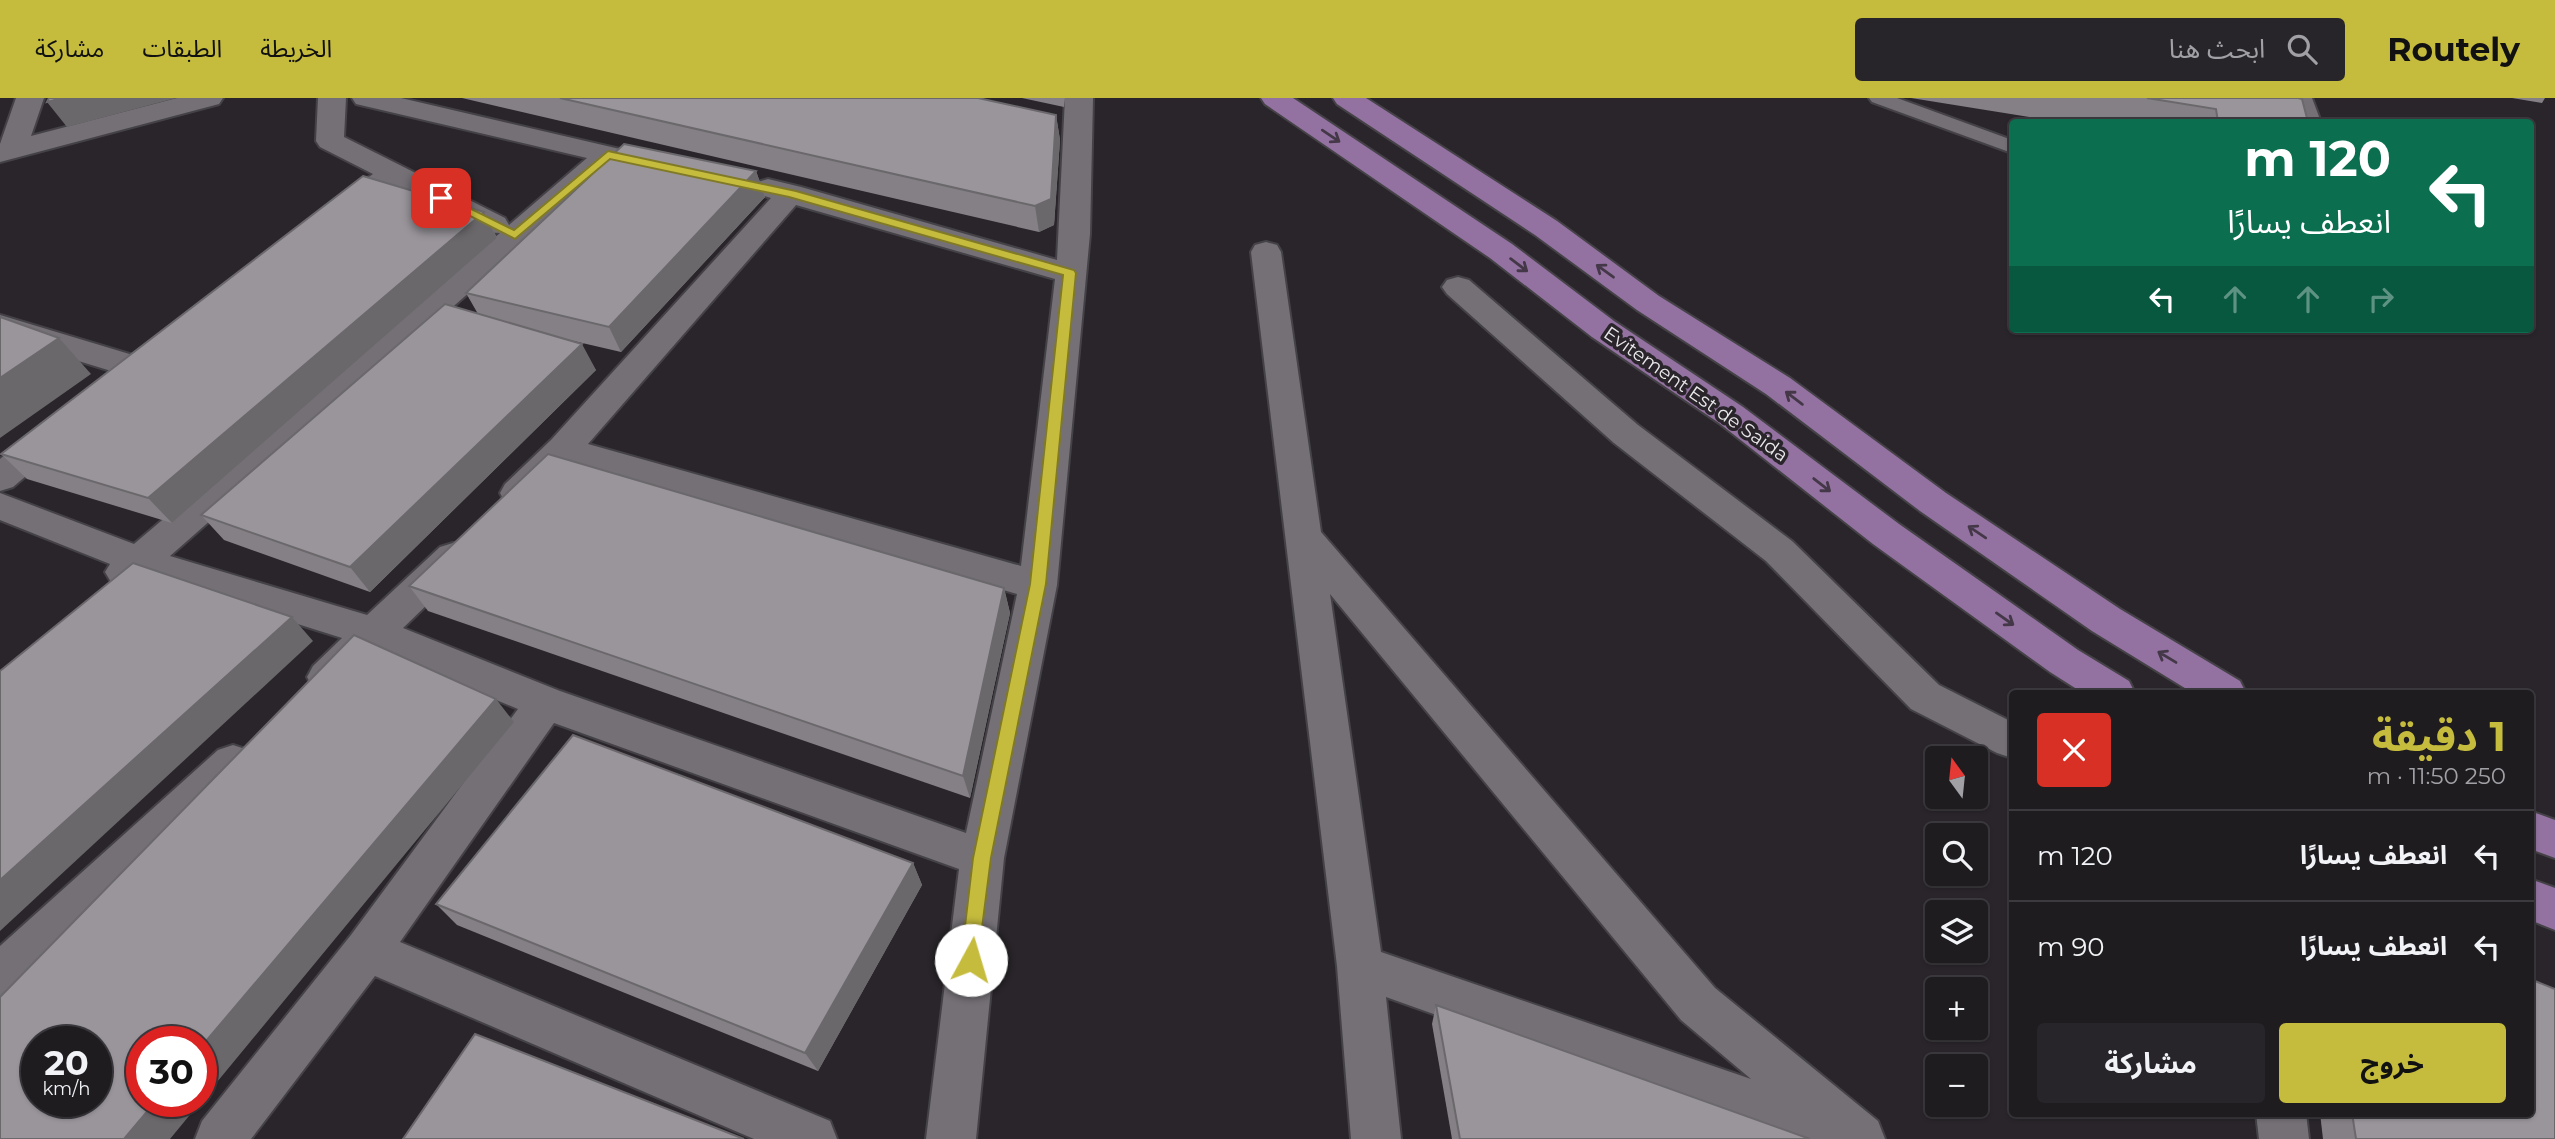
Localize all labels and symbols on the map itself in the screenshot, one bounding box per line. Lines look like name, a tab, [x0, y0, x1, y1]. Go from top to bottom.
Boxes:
one-way arrow	[1321, 129, 1341, 143]
pin	[411, 168, 471, 228]
one-way arrow	[1510, 257, 1528, 272]
one-way arrow	[1596, 264, 1615, 279]
street label: Evitement Est de Saida	[1599, 322, 1793, 466]
one-way arrow	[1785, 391, 1804, 405]
one-way arrow	[1812, 477, 1831, 492]
one-way arrow	[1968, 525, 1988, 539]
one-way arrow	[1995, 612, 2014, 626]
one-way arrow	[2158, 650, 2178, 664]
north arrow	[1925, 746, 1988, 808]
position arrow	[934, 923, 1008, 997]
speed limit sign: 30	[126, 1026, 217, 1117]

